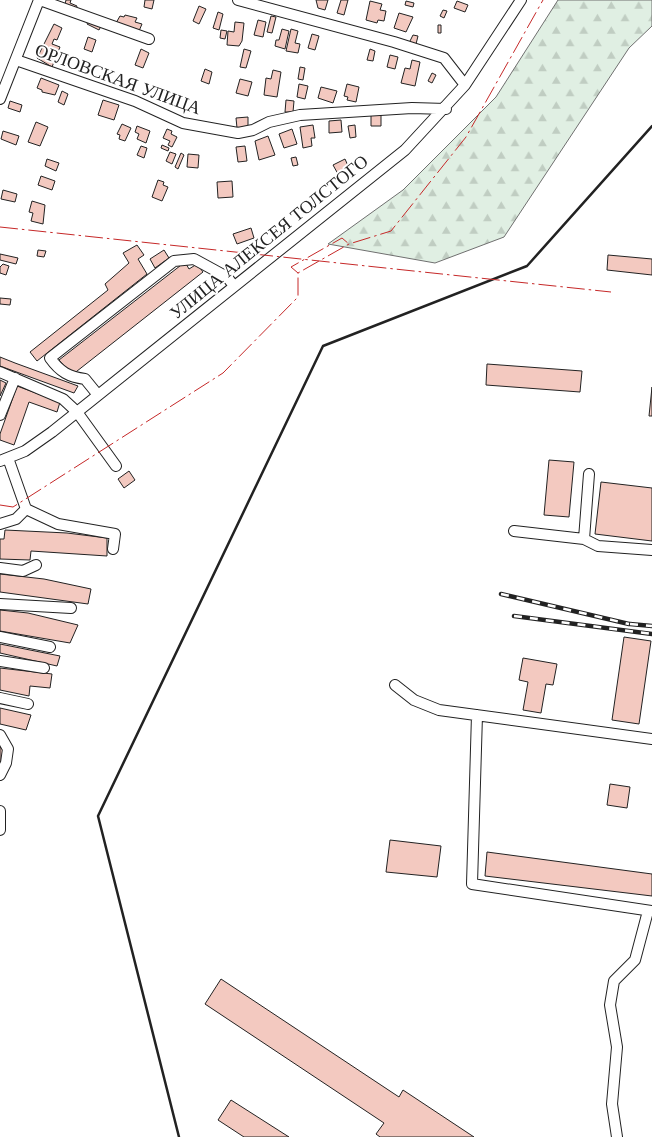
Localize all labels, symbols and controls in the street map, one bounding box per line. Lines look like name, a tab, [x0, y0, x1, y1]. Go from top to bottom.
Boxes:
street label: ОРЛОВСКАЯ УЛИЦА	[32, 39, 204, 119]
street label: УЛИЦА АЛЕКСЕЯ ТОЛСТОГО	[165, 150, 373, 324]

